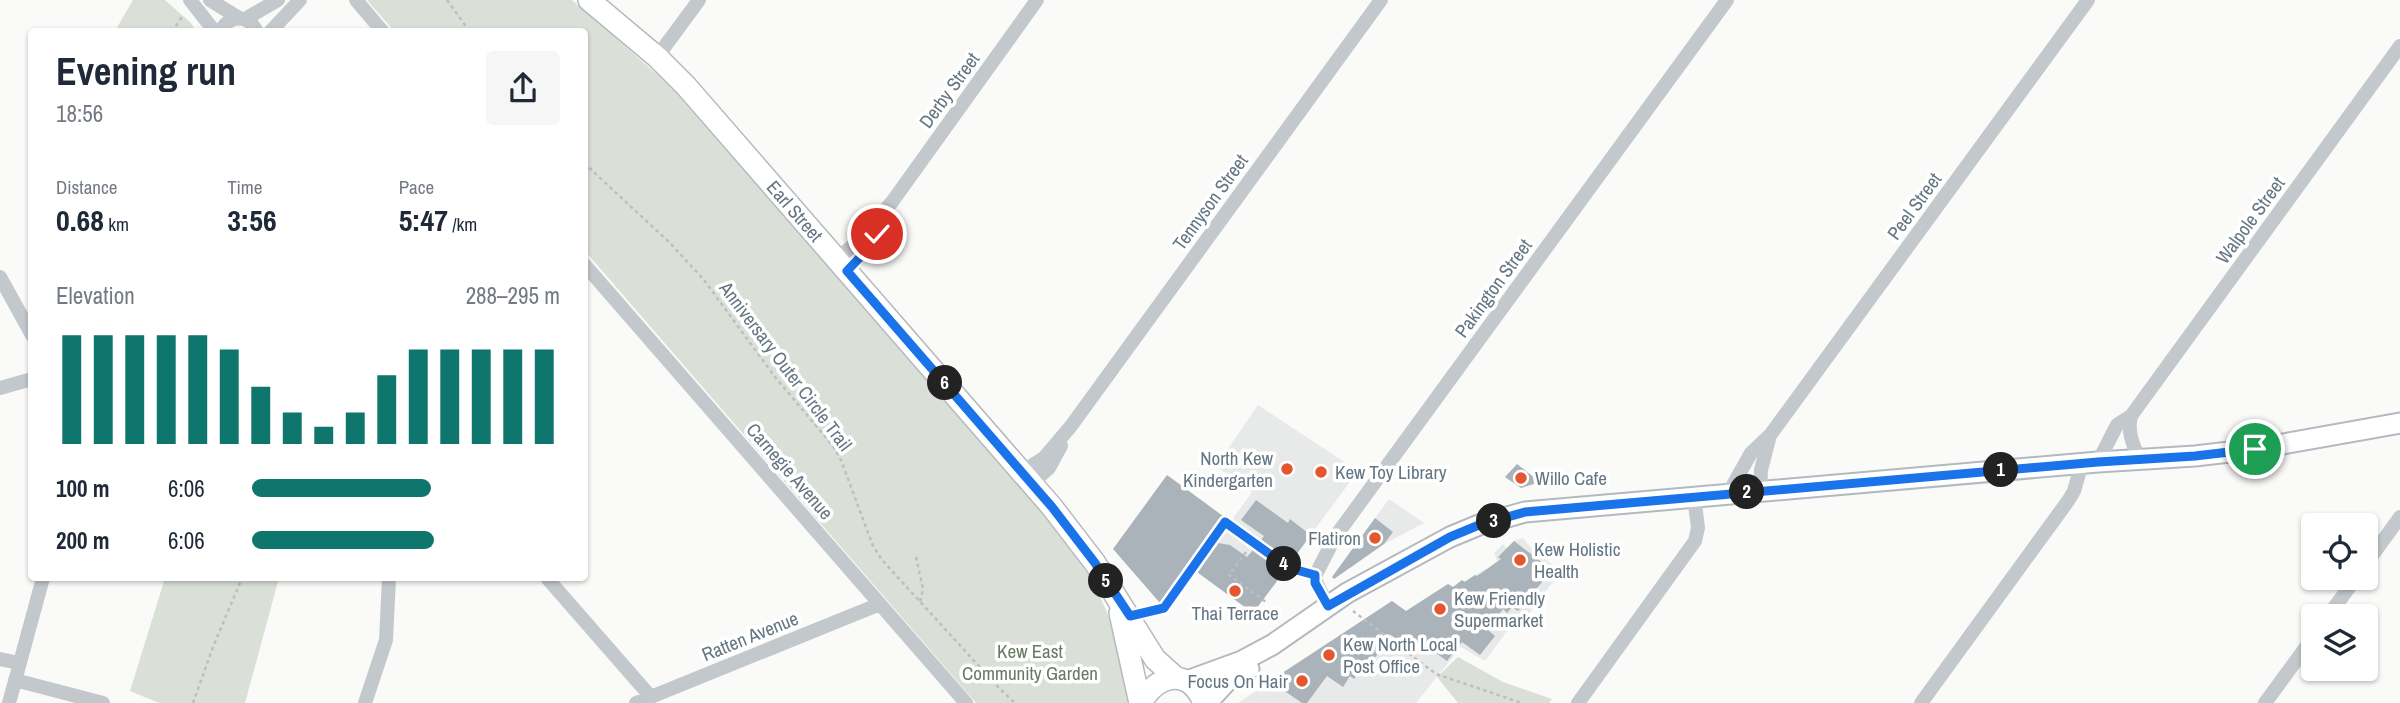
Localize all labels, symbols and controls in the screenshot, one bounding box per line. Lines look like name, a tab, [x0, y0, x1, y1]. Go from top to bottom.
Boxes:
text: Evening run	[56, 46, 236, 97]
street label: Derby Street	[913, 46, 986, 133]
button: share	[486, 51, 560, 125]
text: 18:56	[56, 98, 103, 129]
street label: Tennyson Street	[1166, 148, 1254, 255]
street label: Peel Street	[1881, 167, 1948, 245]
street label: Walpole Street	[2210, 171, 2291, 269]
text: Distance	[56, 174, 117, 200]
text: Time	[227, 174, 262, 200]
text: Pace	[399, 174, 434, 200]
street label: Earl Street	[761, 175, 829, 248]
text: 0.68	[56, 200, 104, 240]
text: 3:56	[227, 200, 277, 240]
text: 5:47	[399, 200, 448, 240]
pin	[847, 204, 907, 264]
text: km	[104, 211, 129, 237]
text: /km	[448, 211, 477, 237]
icon: check	[858, 215, 896, 253]
street label: Pakington Street	[1448, 233, 1538, 343]
street label: Anniversary Outer Circle Trail	[713, 275, 858, 456]
text: Elevation	[56, 280, 135, 311]
text: 288–295 m	[466, 280, 560, 311]
pin: 6	[928, 366, 962, 400]
text: 6	[940, 369, 949, 395]
street label: Carnegie Avenue	[741, 417, 839, 525]
pin	[2225, 419, 2285, 479]
icon: arrive	[2236, 430, 2274, 468]
place label: North Kew Kindergarten	[1183, 445, 1274, 493]
pin: 1	[1983, 452, 2018, 488]
text: 1	[1996, 456, 2005, 482]
place label: Kew Toy Library	[1335, 459, 1447, 485]
marker: North Kew Kindergarten	[1279, 461, 1295, 477]
marker: Kew Toy Library	[1313, 464, 1329, 480]
place label: Willo Cafe	[1535, 465, 1607, 491]
marker: Willo Cafe	[1513, 470, 1529, 486]
text: 100 m	[56, 473, 109, 504]
text: 6:06	[168, 473, 205, 504]
pin: 2	[1730, 475, 1764, 510]
text: 2	[1742, 478, 1751, 504]
pin: 3	[1476, 504, 1512, 538]
text: 3	[1489, 507, 1498, 533]
map controls	[2301, 513, 2378, 681]
button: locate	[2301, 513, 2378, 590]
text: 200 m	[56, 525, 109, 556]
text: 6:06	[168, 525, 205, 556]
place label: Flatiron	[1308, 525, 1361, 551]
marker: Flatiron	[1367, 530, 1383, 546]
place label: Kew Holistic Health	[1534, 536, 1621, 584]
pin: 4	[1266, 546, 1302, 582]
text: 4	[1279, 550, 1288, 576]
marker: Kew Holistic Health	[1512, 552, 1528, 568]
pin: 5	[1088, 564, 1124, 598]
text: 5	[1101, 567, 1110, 593]
marker: Thai Terrace	[1227, 583, 1243, 599]
place label: Kew Friendly Supermarket	[1454, 585, 1545, 633]
place label: Thai Terrace	[1191, 600, 1279, 626]
marker: Kew Friendly Supermarket	[1432, 601, 1448, 617]
button: layers	[2301, 604, 2378, 681]
street label: Ratten Avenue	[698, 605, 802, 667]
place label: Kew North Local Post Office	[1343, 631, 1457, 679]
park label: Kew East Community Garden	[962, 638, 1098, 686]
marker: Kew North Local Post Office	[1321, 647, 1337, 663]
place label: Focus On Hair	[1187, 668, 1289, 694]
marker: Focus On Hair	[1294, 673, 1310, 689]

